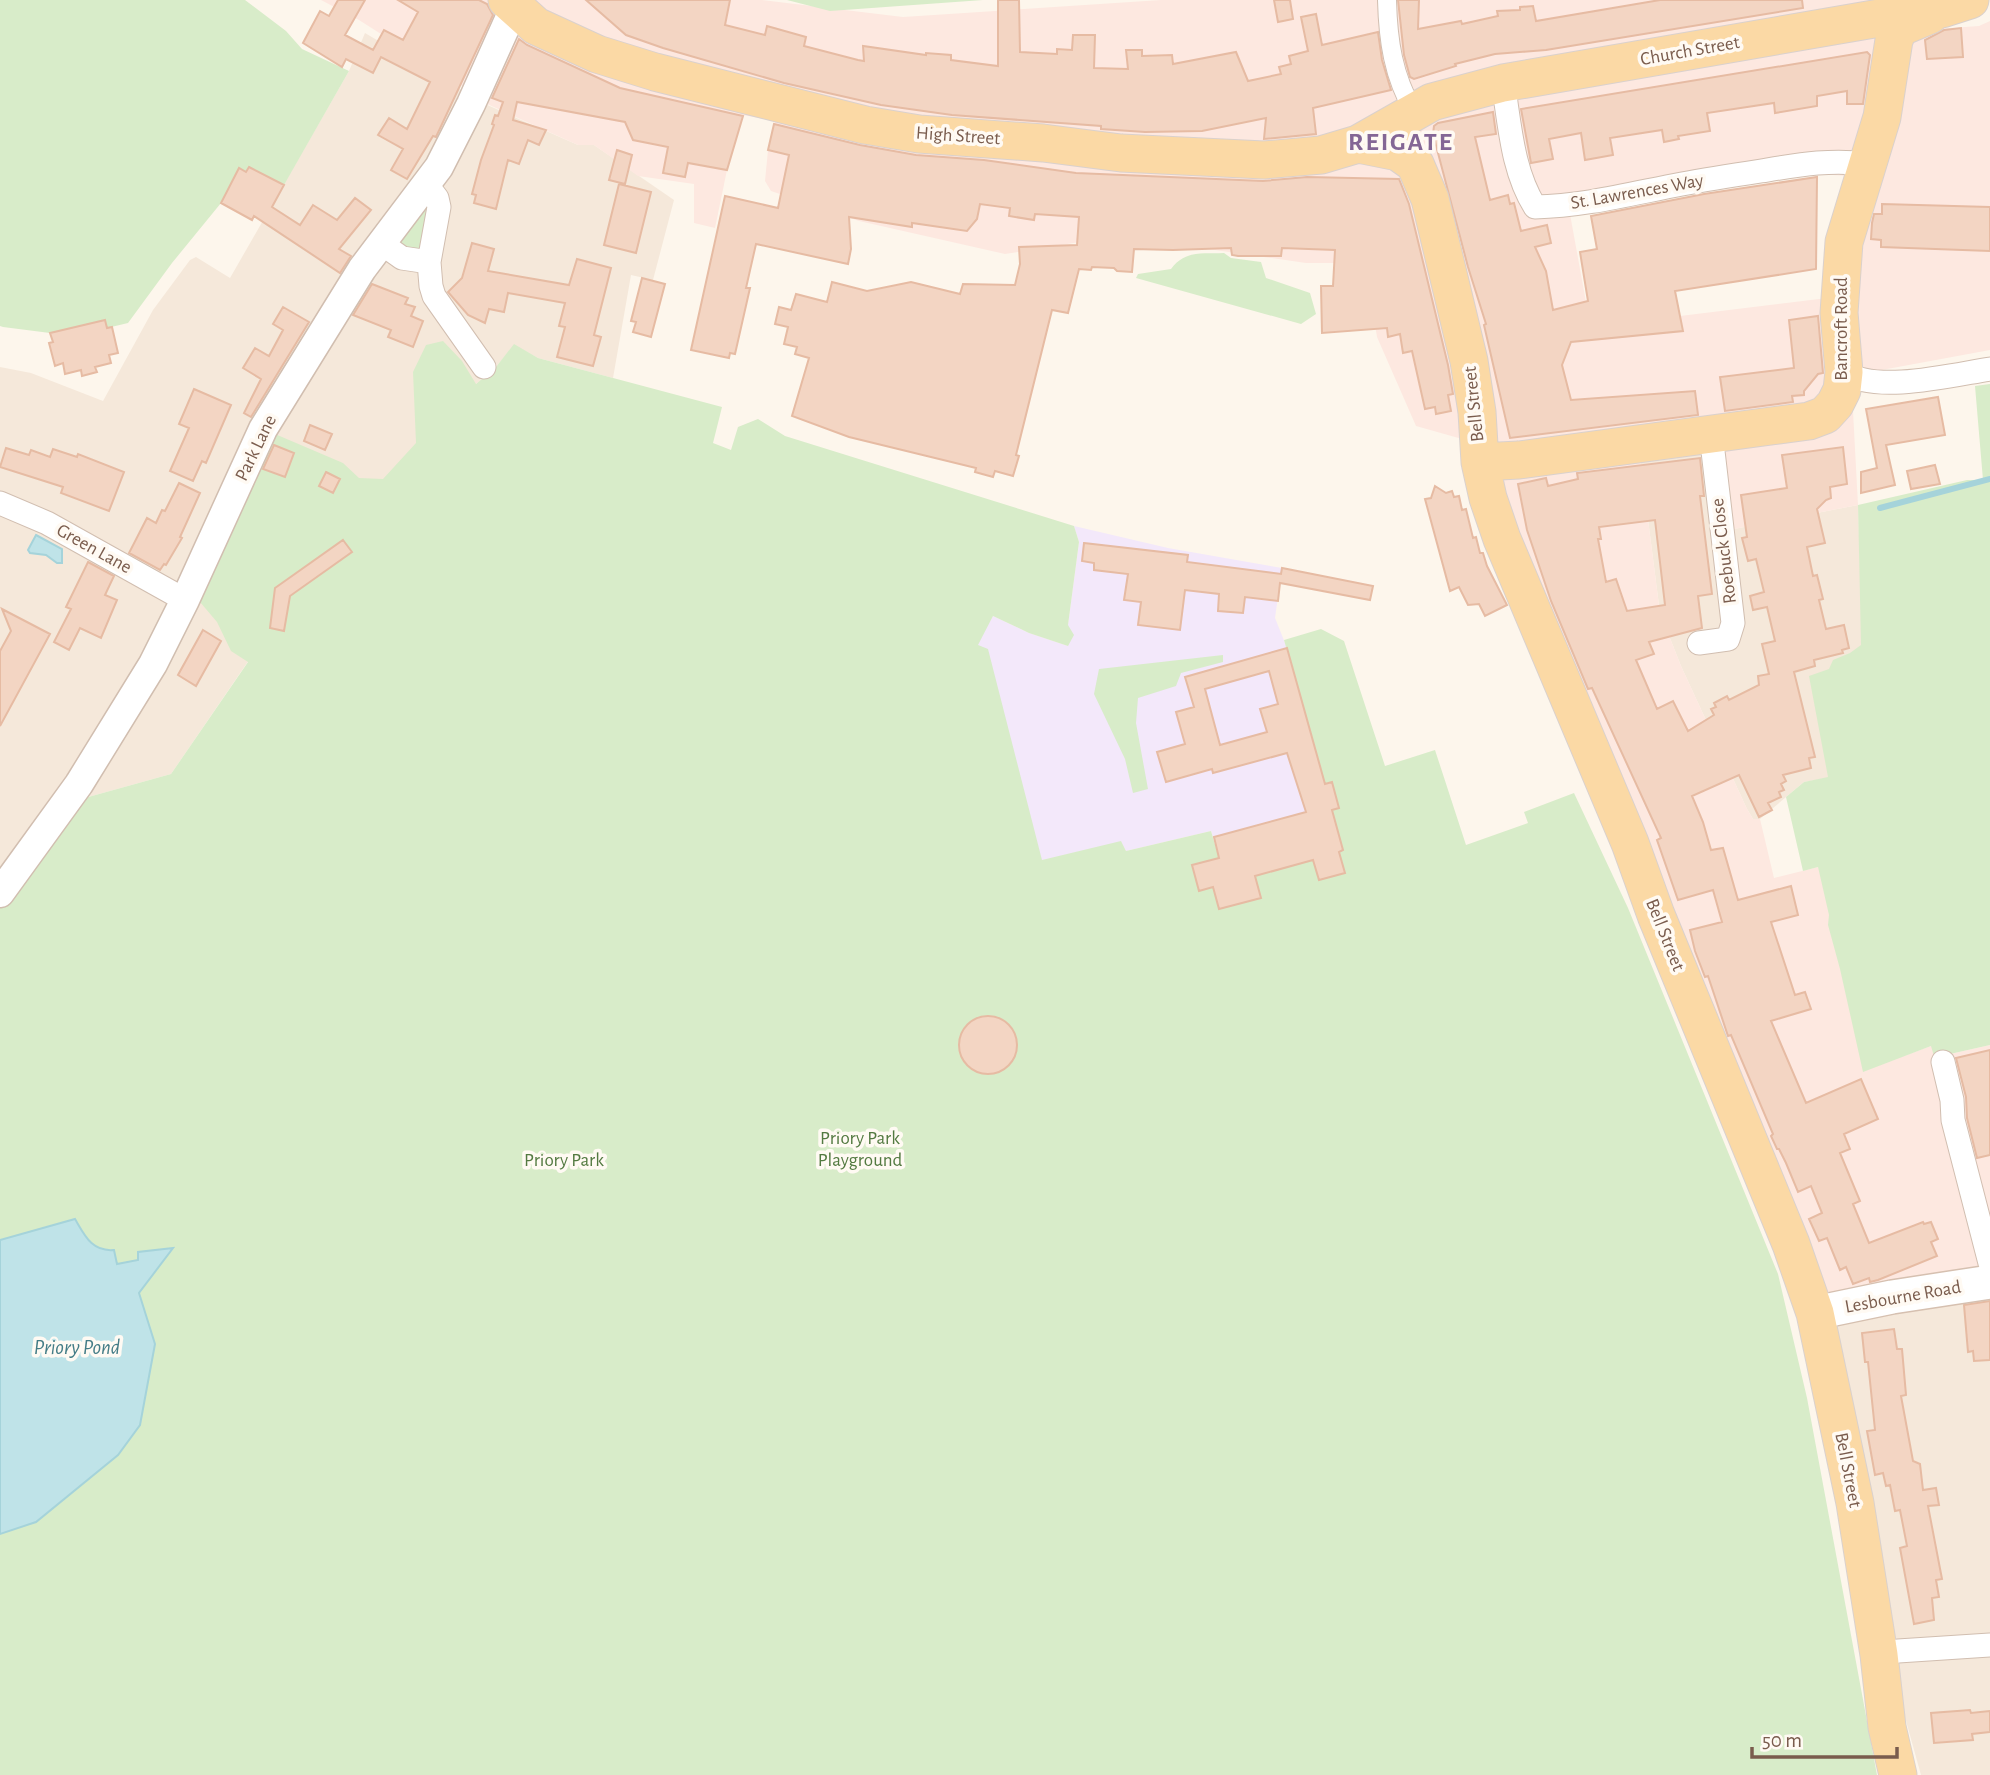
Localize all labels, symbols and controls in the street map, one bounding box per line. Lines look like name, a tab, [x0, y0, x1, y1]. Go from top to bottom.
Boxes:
street label: Church Street	[1639, 33, 1741, 69]
street label: High Street	[915, 124, 1001, 148]
district label: REIGATE	[1348, 129, 1454, 155]
street label: St. Lawrences Way	[1569, 171, 1705, 213]
street label: Bancroft Road	[1832, 277, 1851, 381]
street label: Bell Street	[1461, 365, 1487, 443]
street label: Park Lane	[232, 412, 280, 484]
street label: Roebuck Close	[1708, 497, 1740, 605]
street label: Green Lane	[53, 521, 135, 577]
street label: Bell Street	[1642, 896, 1688, 974]
park label: Priory Park Playground	[818, 1129, 902, 1170]
park label: Priory Park	[524, 1151, 604, 1170]
street label: Lesbourne Road	[1843, 1277, 1963, 1317]
water label: Priory Pond	[34, 1337, 120, 1358]
street label: Bell Street	[1831, 1431, 1865, 1509]
scale bar	[1752, 1716, 1897, 1760]
text: 50 m	[1762, 1730, 1802, 1751]

